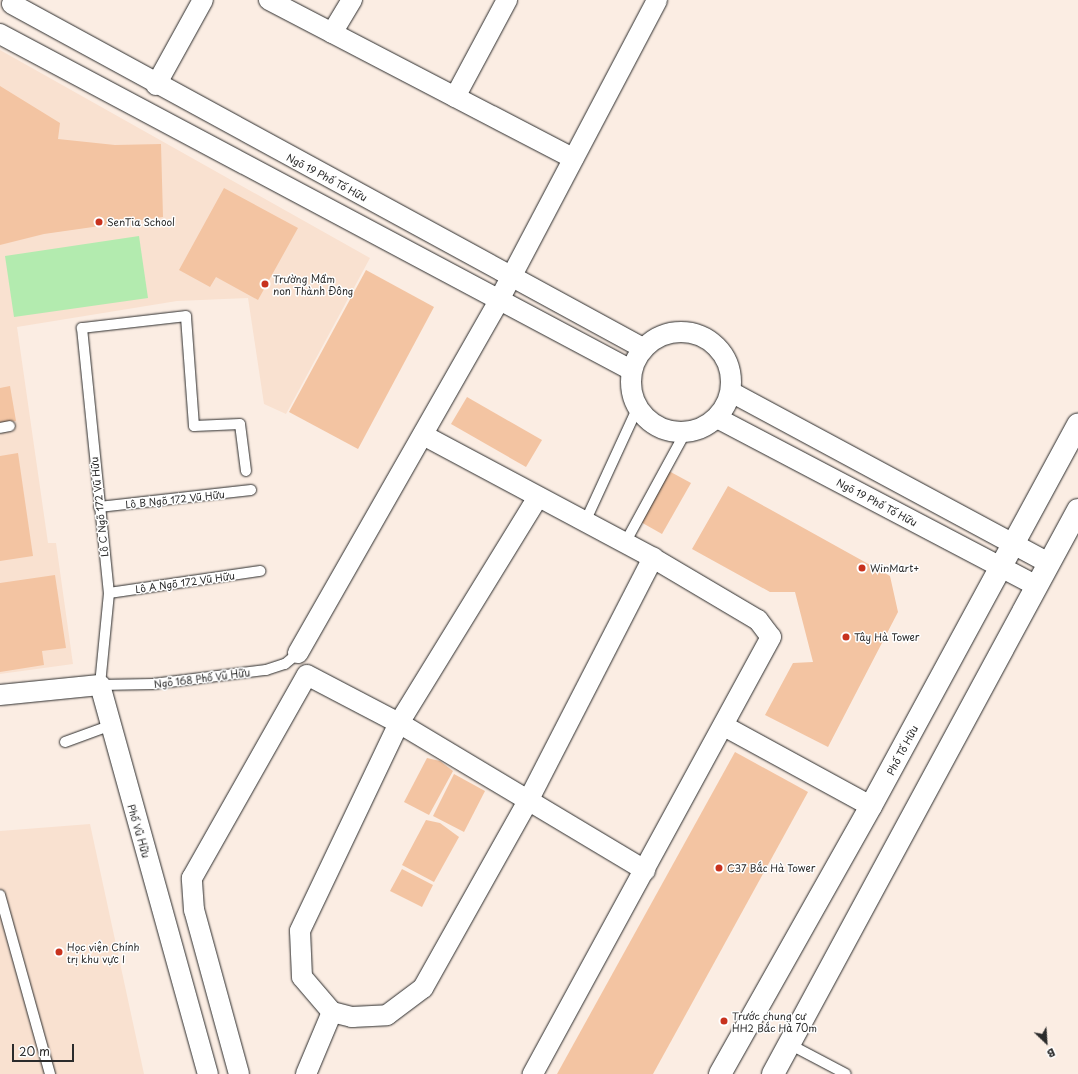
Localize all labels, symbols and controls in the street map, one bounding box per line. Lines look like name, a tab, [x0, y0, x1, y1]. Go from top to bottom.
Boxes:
street label: Ngõ 19 Phố Tố Hữu	[284, 150, 370, 204]
place label: SenTia School	[107, 216, 175, 228]
marker: SenTia School	[94, 217, 104, 227]
place label: Trường Mầm non Thành Đông	[273, 272, 353, 296]
marker: Trường Mầm non Thành Đông	[260, 279, 270, 289]
street label: Lô C Ngõ 172 Vũ Hữu	[88, 455, 110, 559]
street label: Ngõ 19 Phố Tố Hữu	[834, 475, 920, 529]
street label: Lô B Ngõ 172 Vũ Hữu	[124, 488, 226, 510]
place label: WinMart+	[870, 562, 920, 574]
marker: WinMart+	[857, 563, 867, 573]
street label: Lô A Ngõ 172 Vũ Hữu	[133, 569, 237, 595]
place label: Tây Hà Tower	[854, 631, 920, 643]
marker: Tây Hà Tower	[841, 632, 851, 642]
street label: Ngõ 168 Phố Vũ Hữu	[152, 666, 252, 690]
street label: Phố Tố Hữu	[884, 723, 920, 777]
street label: Phố Vũ Hữu	[126, 802, 152, 860]
place label: C37 Bắc Hà Tower	[727, 862, 816, 874]
marker: C37 Bắc Hà Tower	[714, 863, 724, 873]
place label: Học viện Chính trị khu vực I	[67, 940, 140, 964]
marker: Học viện Chính trị khu vực I	[54, 947, 64, 957]
place label: Trước chung cư HH2 Bắc Hà 70m	[732, 1009, 818, 1032]
marker: Trước chung cư HH2 Bắc Hà 70m	[719, 1016, 729, 1026]
north arrow	[1026, 1022, 1066, 1062]
scale bar	[14, 1036, 76, 1062]
text: 20 m	[19, 1042, 50, 1060]
text: B	[1044, 1044, 1058, 1063]

